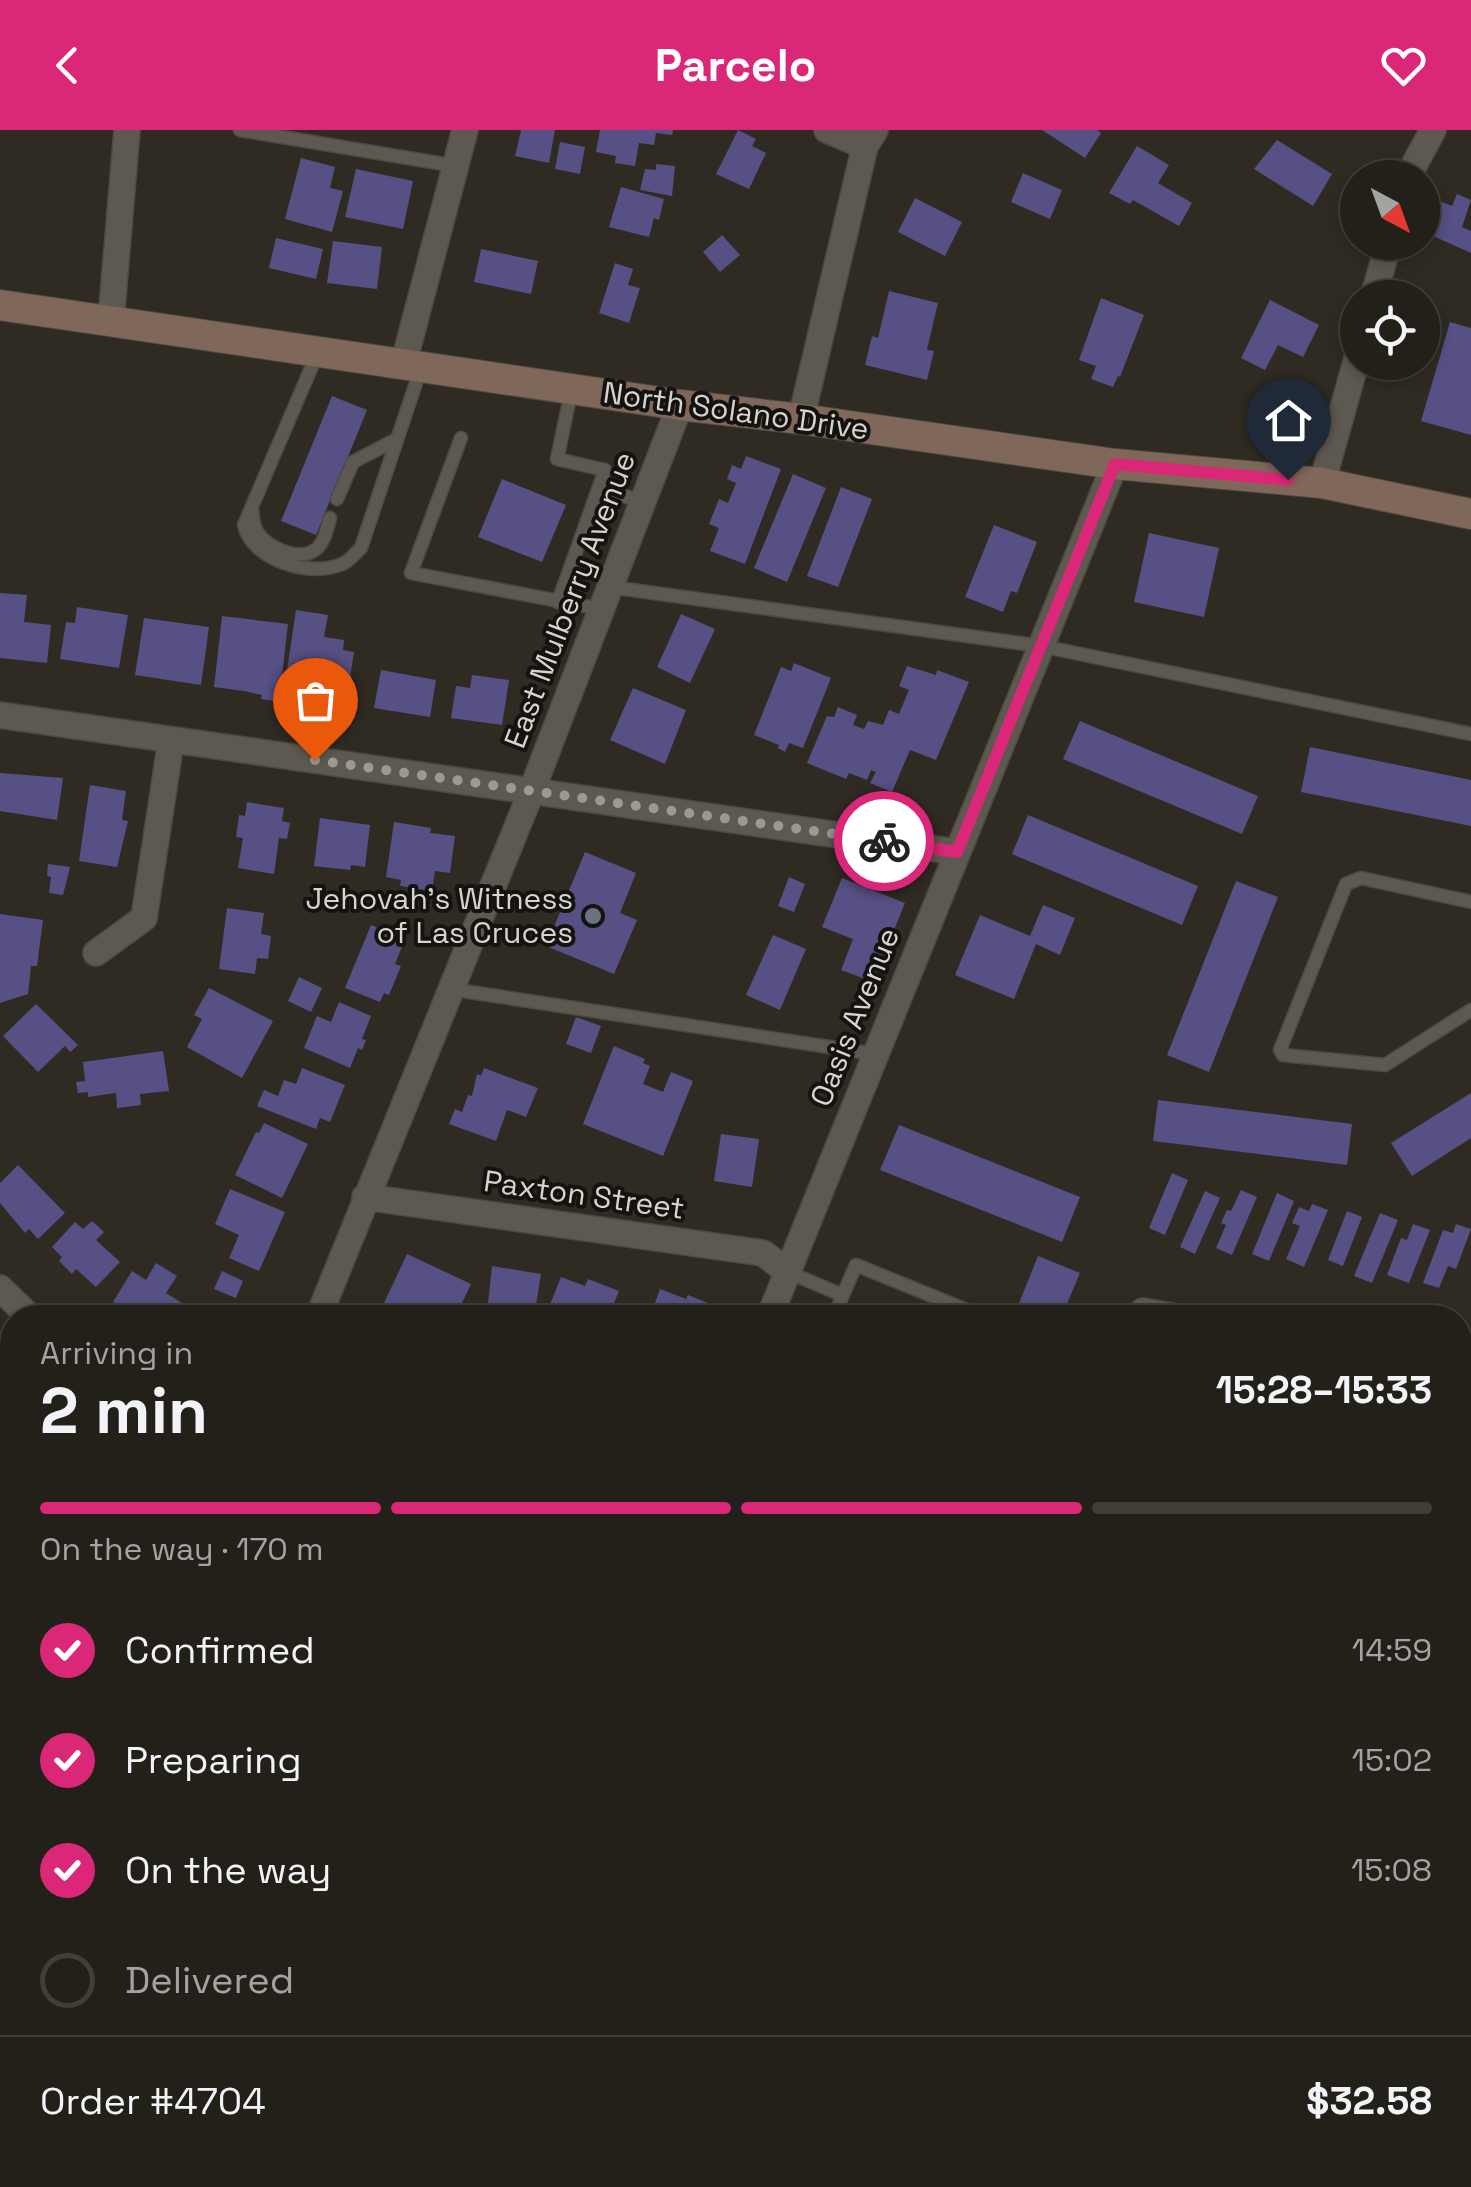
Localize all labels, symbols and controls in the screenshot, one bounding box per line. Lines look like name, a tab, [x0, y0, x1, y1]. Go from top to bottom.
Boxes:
text: Parcelo	[655, 37, 816, 94]
icon: back	[40, 38, 95, 93]
icon: heart	[1376, 38, 1431, 93]
north arrow	[1340, 160, 1440, 260]
map controls	[1340, 160, 1440, 380]
button: locate	[1340, 280, 1440, 380]
street label: North Solano Drive	[601, 373, 871, 448]
pin	[1246, 378, 1331, 481]
icon: home	[1261, 393, 1316, 448]
street label: East Mulberry Avenue	[495, 446, 644, 753]
pin	[273, 658, 358, 761]
icon: bag	[288, 673, 343, 728]
courier	[834, 791, 934, 891]
icon: bike	[857, 814, 912, 869]
place label: Jehovah's Witness of Las Cruces	[306, 879, 573, 952]
marker: Jehovah's Witness of Las Cruces	[582, 905, 604, 927]
street label: Oasis Avenue	[801, 922, 908, 1112]
street label: Paxton Street	[481, 1161, 687, 1228]
text: Arriving in	[40, 1333, 193, 1373]
text: 15:28–15:33	[1216, 1366, 1432, 1414]
text: 2 min	[40, 1369, 208, 1452]
text: On the way · 170 m	[40, 1529, 324, 1569]
icon: check	[40, 1623, 95, 1678]
text: Confirmed	[125, 1626, 315, 1674]
text: 14:59	[1352, 1630, 1432, 1670]
icon: check	[40, 1733, 95, 1788]
text: Preparing	[125, 1736, 302, 1784]
text: 15:02	[1352, 1740, 1432, 1780]
icon: check	[40, 1843, 95, 1898]
text: On the way	[125, 1846, 331, 1894]
text: 15:08	[1351, 1850, 1432, 1890]
text: Delivered	[125, 1956, 294, 2004]
text: Order #4704	[40, 2077, 266, 2125]
text: $32.58	[1306, 2077, 1432, 2125]

